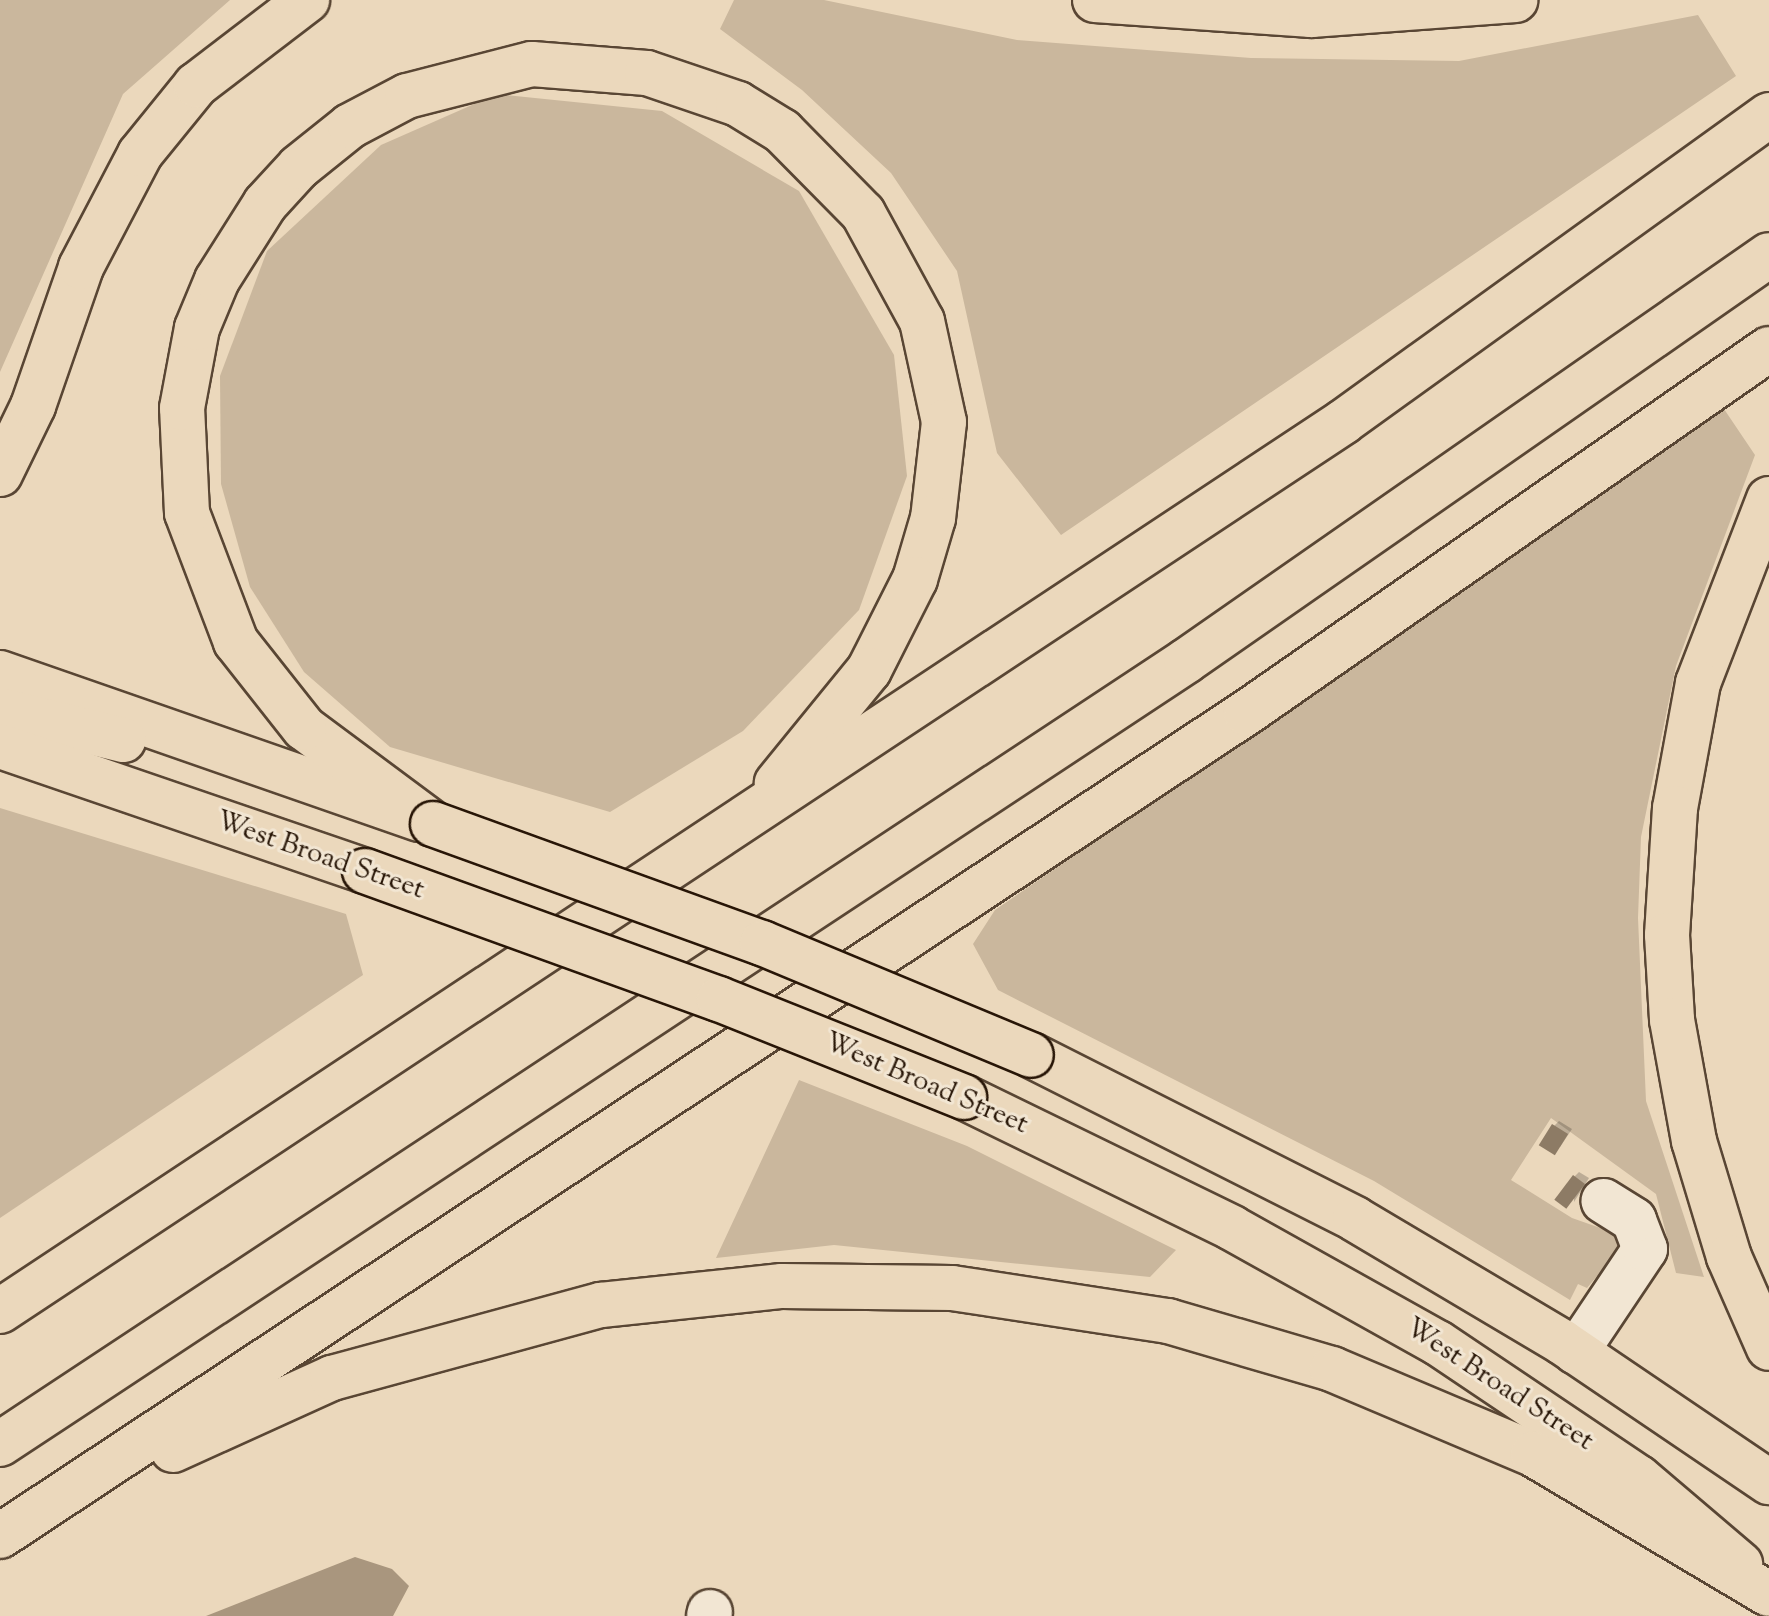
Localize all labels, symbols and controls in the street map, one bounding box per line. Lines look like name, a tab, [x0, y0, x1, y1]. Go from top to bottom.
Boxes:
street label: West Broad Street	[211, 805, 429, 907]
street label: West Broad Street	[819, 1026, 1033, 1142]
street label: West Broad Street	[1398, 1312, 1600, 1458]

